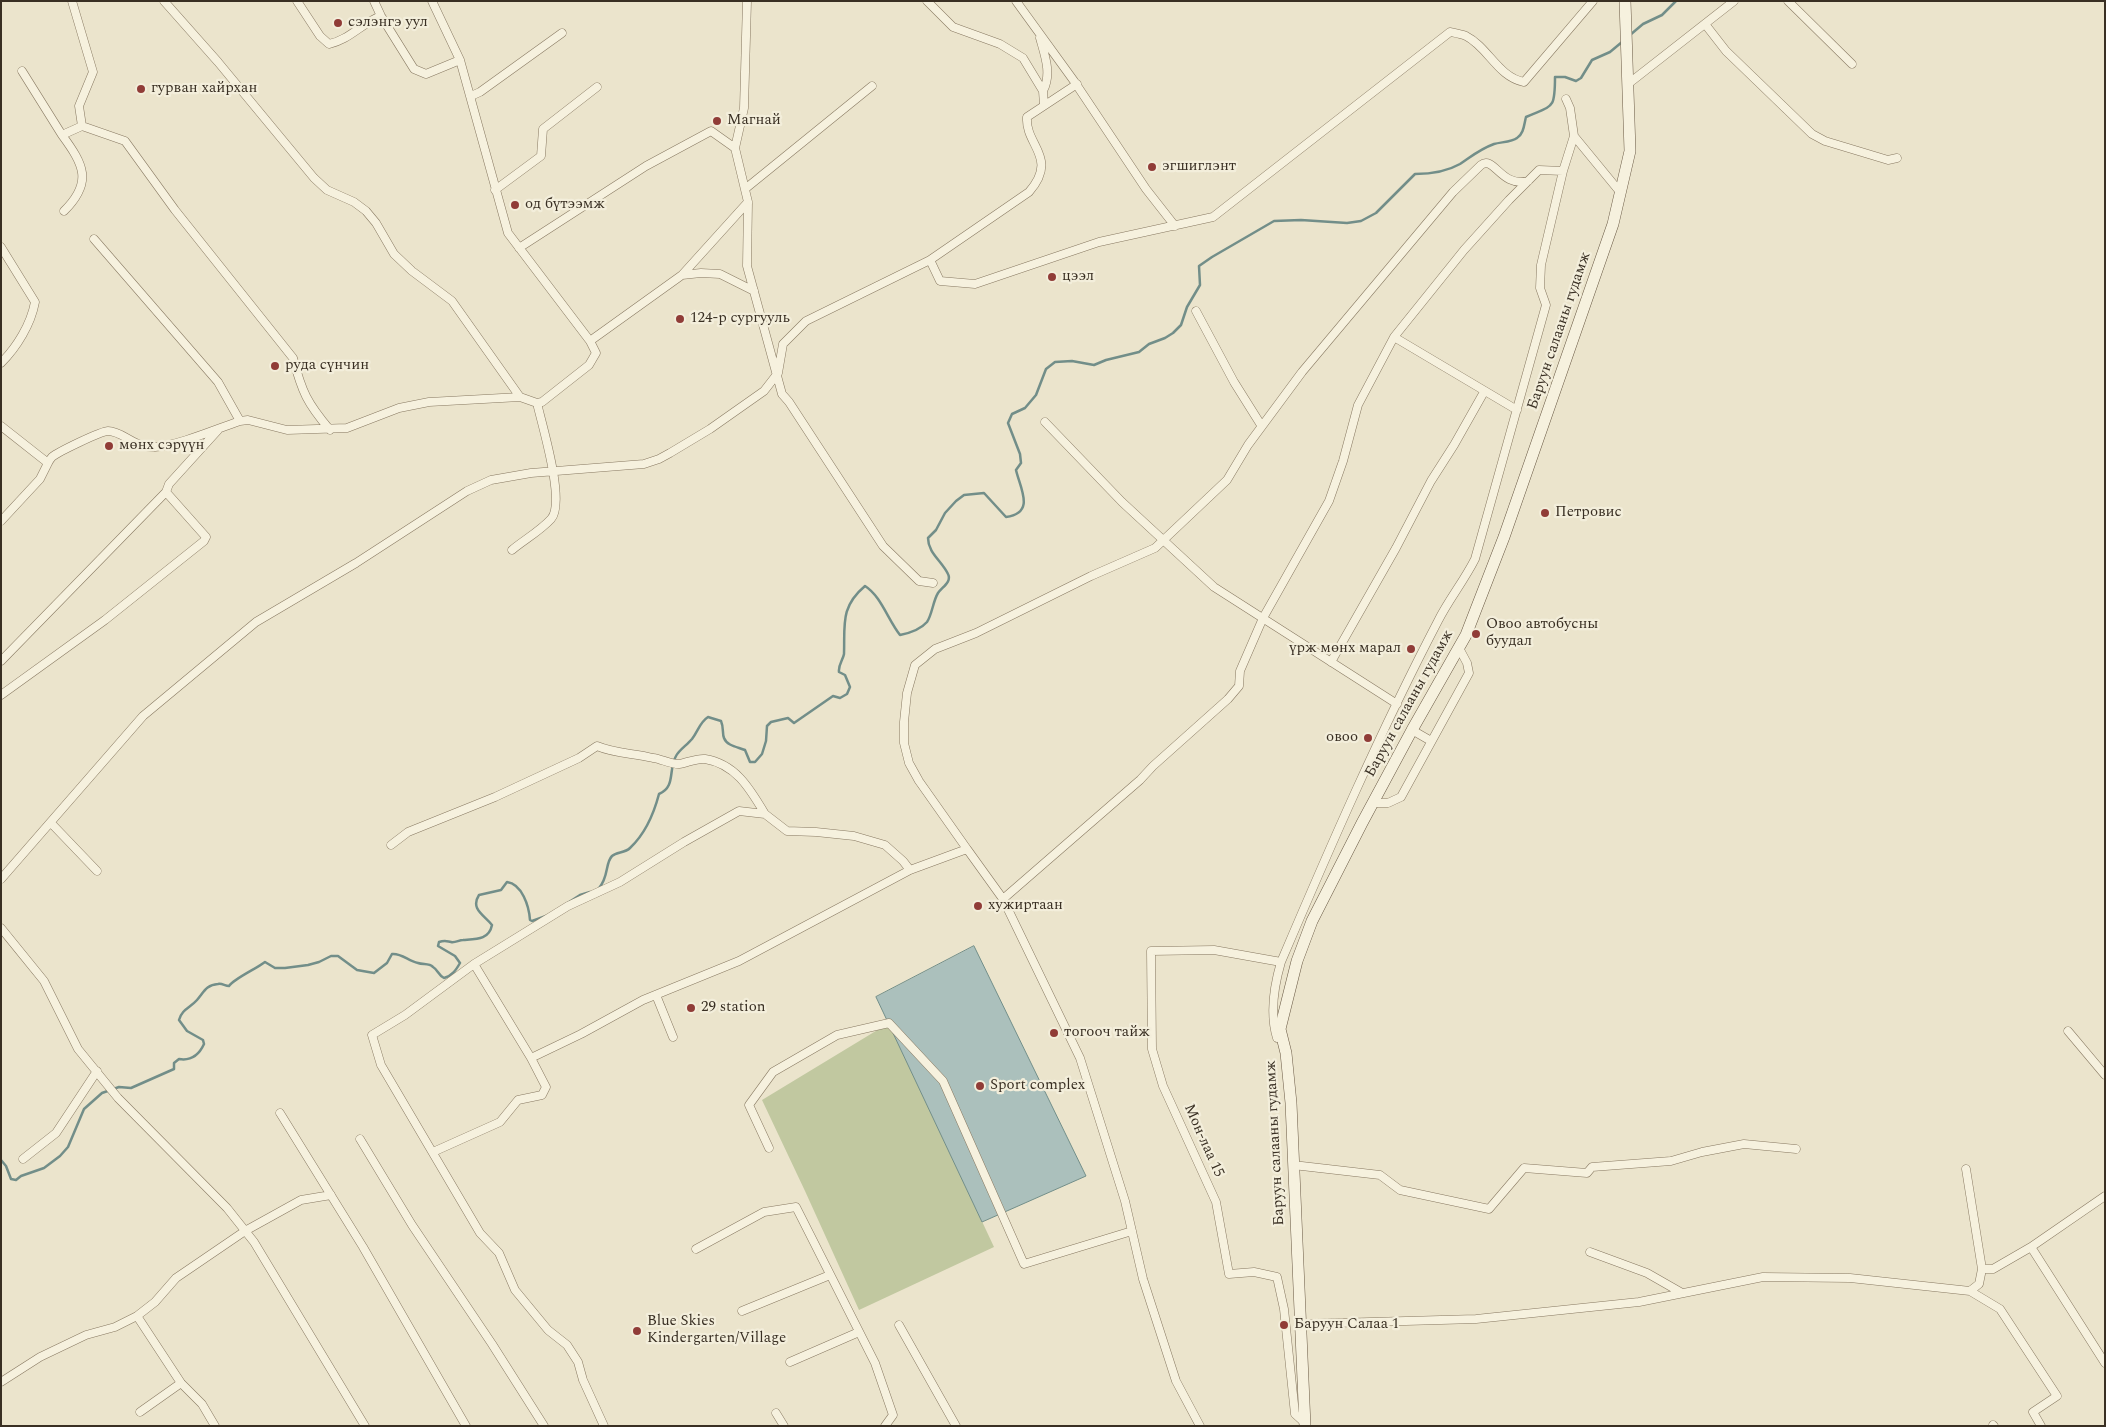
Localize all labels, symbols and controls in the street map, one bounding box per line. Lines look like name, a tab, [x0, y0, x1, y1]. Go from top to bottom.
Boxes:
place label: сэлэнгэ уул	[348, 14, 428, 32]
marker: сэлэнгэ уул	[332, 17, 344, 29]
place label: гурван хайрхан	[151, 80, 257, 98]
marker: гурван хайрхан	[135, 83, 147, 95]
place label: Магнай	[727, 112, 781, 130]
marker: Магнай	[711, 115, 723, 127]
place label: эгшиглэнт	[1162, 158, 1236, 176]
marker: эгшиглэнт	[1146, 161, 1158, 173]
place label: од бүтээмж	[525, 196, 605, 214]
marker: од бүтээмж	[509, 199, 521, 211]
street label: Баруун салааны гудамж	[1525, 250, 1595, 412]
place label: цээл	[1062, 268, 1094, 286]
marker: цээл	[1046, 271, 1058, 283]
place label: 124-р сургууль	[690, 310, 790, 328]
marker: 124-р сургууль	[674, 313, 686, 325]
place label: руда сүнчин	[285, 357, 369, 375]
marker: руда сүнчин	[269, 360, 281, 372]
place label: мөнх сэрүүн	[119, 437, 204, 455]
marker: мөнх сэрүүн	[103, 440, 115, 452]
place label: Петровис	[1555, 504, 1622, 522]
marker: Петровис	[1539, 507, 1551, 519]
place label: Овоо автобусны буудал	[1486, 616, 1598, 651]
street label: Баруун салааны гудамж	[1362, 627, 1458, 781]
marker: Овоо автобусны буудал	[1470, 628, 1482, 640]
place label: үрж мөнх марал	[1289, 640, 1401, 658]
marker: үрж мөнх марал	[1405, 643, 1417, 655]
place label: овоо	[1326, 729, 1358, 747]
marker: овоо	[1362, 732, 1374, 744]
place label: хужиртаан	[988, 897, 1063, 915]
marker: хужиртаан	[972, 900, 984, 912]
place label: 29 station	[701, 999, 766, 1017]
marker: 29 station	[685, 1002, 697, 1014]
place label: тогооч тайж	[1064, 1024, 1150, 1042]
marker: тогооч тайж	[1048, 1027, 1060, 1039]
street label: Баруун салааны гудамж	[1263, 1060, 1289, 1226]
place label: Sport complex	[990, 1077, 1085, 1095]
marker: Sport complex	[974, 1080, 986, 1092]
street label: Мон-лаа 15	[1179, 1102, 1227, 1180]
place label: Blue Skies Kindergarten/Village	[647, 1313, 786, 1348]
place label: Баруун Салаа 1	[1294, 1316, 1399, 1334]
marker: Баруун Салаа 1	[1278, 1319, 1290, 1331]
marker: Blue Skies Kindergarten/Village	[631, 1325, 643, 1337]

